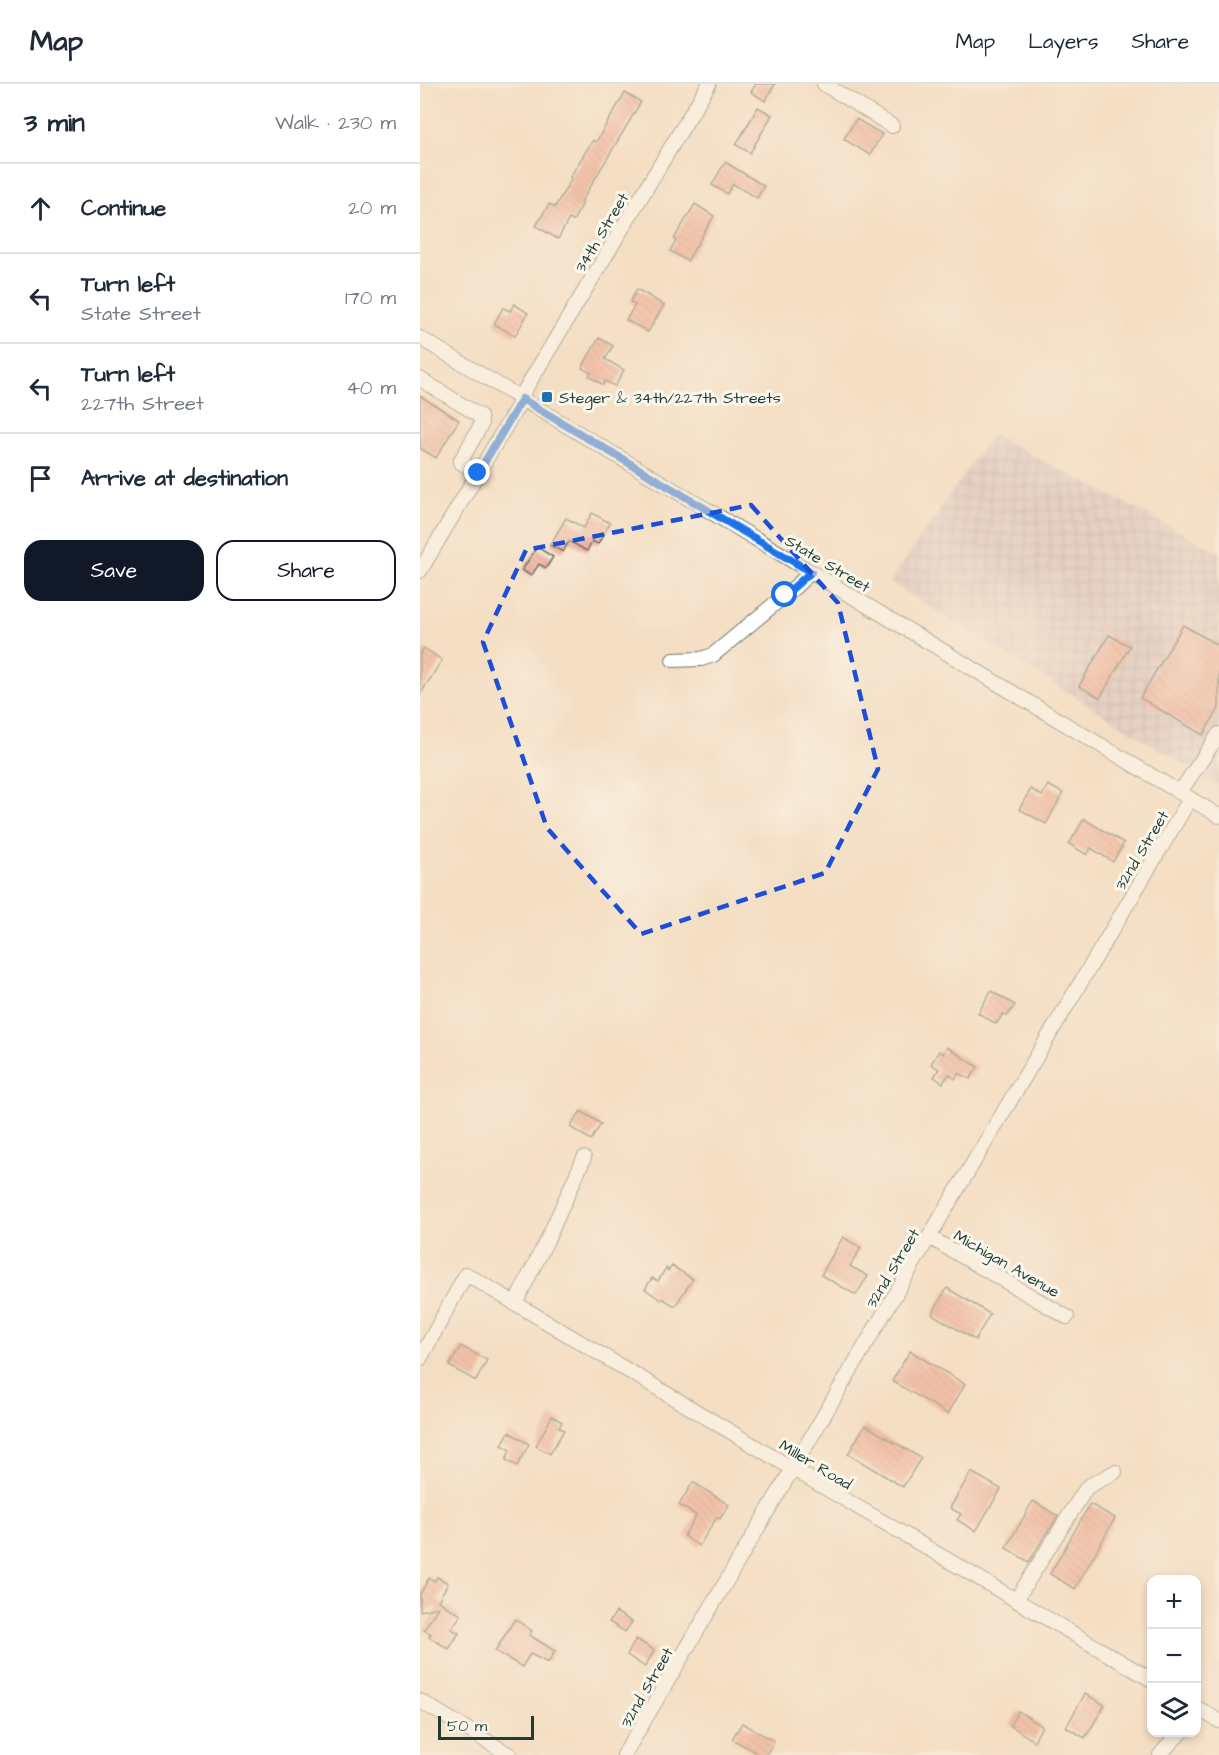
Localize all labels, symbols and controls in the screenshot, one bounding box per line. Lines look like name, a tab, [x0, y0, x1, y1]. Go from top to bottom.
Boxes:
text: Map	[30, 22, 83, 61]
text: Map	[955, 27, 995, 56]
text: Layers	[1028, 27, 1098, 56]
text: Share	[1131, 27, 1189, 56]
text: 3 min	[24, 105, 85, 141]
text: Walk · 230 m	[275, 109, 396, 137]
street label: 34th Street	[569, 188, 635, 276]
icon: ahead	[24, 192, 57, 225]
text: Continue	[81, 193, 166, 224]
text: 20 m	[348, 194, 396, 222]
text: Turn left	[81, 269, 175, 300]
icon: left	[24, 282, 57, 315]
text: 170 m	[345, 284, 396, 312]
text: State Street	[81, 300, 201, 328]
text: Turn left	[81, 359, 175, 390]
icon: left	[24, 372, 57, 405]
text: 40 m	[346, 374, 396, 402]
place label: Steger & 34th/227th Streets	[559, 387, 781, 410]
text: 227th Street	[81, 390, 204, 418]
marker: Steger & 34th/227th Streets	[540, 390, 554, 404]
route end	[464, 459, 490, 485]
icon: arrive	[24, 462, 57, 495]
text: Arrive at destination	[81, 463, 288, 494]
street label: State Street	[781, 530, 875, 598]
button: Save	[24, 540, 204, 601]
button: Share	[216, 540, 396, 601]
route start	[771, 581, 797, 607]
street label: 32nd Street	[1109, 806, 1175, 894]
street label: 32nd Street	[860, 1224, 926, 1312]
street label: Michigan Avenue	[949, 1225, 1064, 1304]
street label: Miller Road	[775, 1434, 856, 1495]
map controls	[1147, 1575, 1201, 1737]
button: +	[1147, 1575, 1201, 1629]
button: −	[1147, 1629, 1201, 1683]
street label: 32nd Street	[615, 1643, 679, 1732]
button: layers	[1147, 1683, 1201, 1737]
scale bar	[438, 1713, 534, 1740]
text: 50 m	[447, 1715, 487, 1737]

